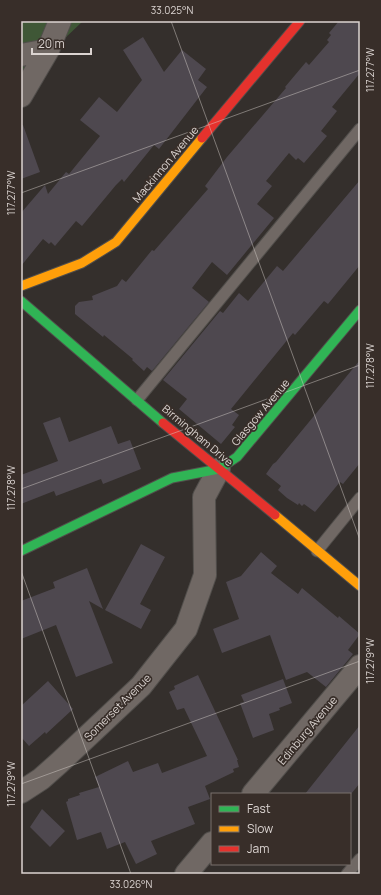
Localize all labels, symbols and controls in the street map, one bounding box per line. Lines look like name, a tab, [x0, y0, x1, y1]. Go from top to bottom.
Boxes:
text: 33.025°N	[151, 3, 193, 17]
scale bar	[32, 30, 91, 56]
text: 20 m	[38, 35, 65, 52]
text: 117.277°W	[363, 47, 377, 92]
street label: Mackinnon Avenue	[129, 122, 202, 205]
text: 117.277°W	[4, 170, 18, 215]
text: 117.278°W	[363, 343, 377, 389]
street label: Glasgow Avenue	[227, 375, 293, 449]
street label: Birmingham Drive	[159, 401, 237, 469]
text: 117.278°W	[4, 465, 18, 511]
text: 117.279°W	[363, 638, 377, 684]
street label: Somerset Avenue	[80, 670, 154, 744]
street label: Edinburg Avenue	[274, 692, 340, 767]
text: 117.279°W	[4, 761, 18, 807]
legend	[211, 793, 351, 865]
text: Fast	[247, 800, 271, 817]
text: Slow	[247, 820, 273, 837]
text: Jam	[247, 840, 269, 857]
text: 33.026°N	[110, 877, 153, 891]

